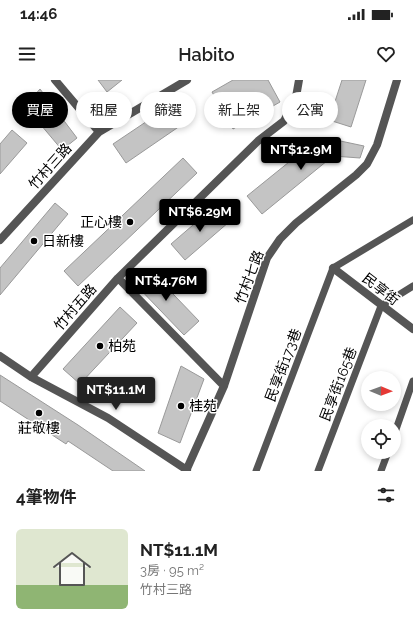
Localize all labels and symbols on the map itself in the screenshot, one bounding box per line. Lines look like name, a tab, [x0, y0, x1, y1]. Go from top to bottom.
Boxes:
pin: NT$12.9M	[260, 137, 342, 171]
street label: 竹村三路	[25, 140, 75, 192]
pin: NT$6.29M	[159, 199, 241, 233]
place label: 正心樓	[80, 214, 122, 230]
marker: 正心樓	[125, 217, 135, 227]
place label: 日新樓	[42, 233, 84, 249]
marker: 日新樓	[29, 236, 39, 246]
street label: 竹村七路	[231, 248, 267, 306]
pin: NT$4.76M	[125, 268, 207, 302]
street label: 民享街	[360, 270, 402, 308]
street label: 竹村五路	[51, 281, 99, 333]
street label: 民享街173巷	[262, 326, 304, 404]
place label: 柏苑	[108, 338, 136, 354]
marker: 柏苑	[95, 341, 105, 351]
street label: 民享街165巷	[317, 345, 359, 423]
north arrow	[361, 371, 401, 411]
pin: NT$11.1M	[75, 377, 157, 411]
place label: 桂苑	[189, 398, 217, 414]
marker: 桂苑	[176, 401, 186, 411]
marker: 莊敬樓	[34, 408, 44, 418]
place label: 莊敬樓	[18, 420, 60, 436]

